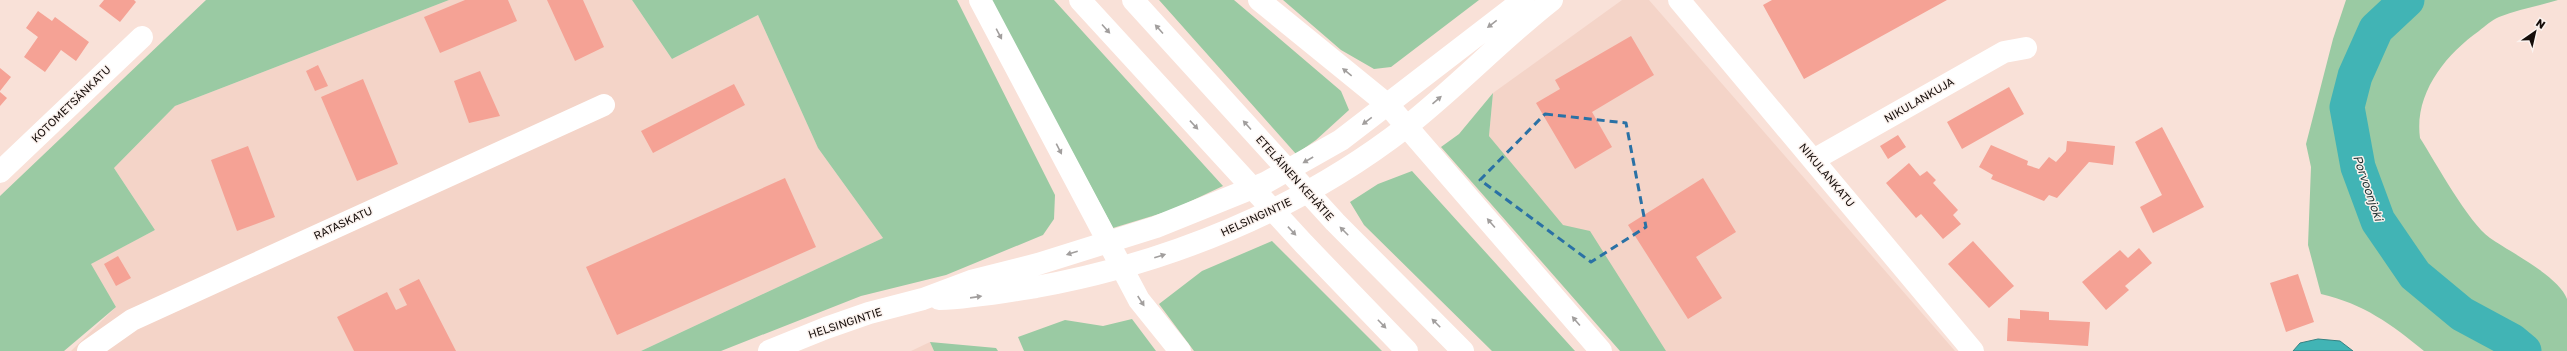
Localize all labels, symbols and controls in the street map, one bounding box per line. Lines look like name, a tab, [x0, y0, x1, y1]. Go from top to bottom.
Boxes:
north arrow	[2515, 12, 2555, 52]
text: N	[2534, 16, 2548, 31]
one-way arrow	[1486, 20, 1497, 28]
one-way arrow	[1102, 24, 1111, 34]
one-way arrow	[1155, 24, 1164, 34]
one-way arrow	[996, 28, 1002, 40]
street label: KOTOMETSÄNKATU	[28, 63, 113, 145]
one-way arrow	[1342, 67, 1353, 76]
street label: NIKULANKUJA	[1881, 74, 1957, 125]
one-way arrow	[1431, 96, 1442, 105]
one-way arrow	[1361, 116, 1372, 125]
one-way arrow	[1189, 120, 1198, 130]
one-way arrow	[1242, 120, 1251, 130]
street label: ETELÄINEN KEHÄTIE	[1254, 132, 1337, 223]
street label: NIKULANKATU	[1797, 140, 1858, 209]
one-way arrow	[1056, 144, 1062, 155]
water label: Porvoonjoki	[2350, 153, 2387, 224]
one-way arrow	[1302, 156, 1314, 163]
street label: HELSINGINTIE	[1218, 194, 1293, 239]
street label: RATASKATU	[311, 203, 374, 242]
one-way arrow	[1487, 217, 1496, 228]
one-way arrow	[1287, 226, 1296, 236]
one-way arrow	[1339, 226, 1349, 236]
one-way arrow	[1066, 250, 1078, 256]
one-way arrow	[1154, 253, 1166, 259]
one-way arrow	[970, 294, 982, 300]
one-way arrow	[1137, 296, 1145, 307]
street label: HELSINGINTIE	[806, 304, 884, 341]
one-way arrow	[1572, 317, 1581, 326]
one-way arrow	[1377, 319, 1387, 329]
one-way arrow	[1431, 319, 1440, 328]

